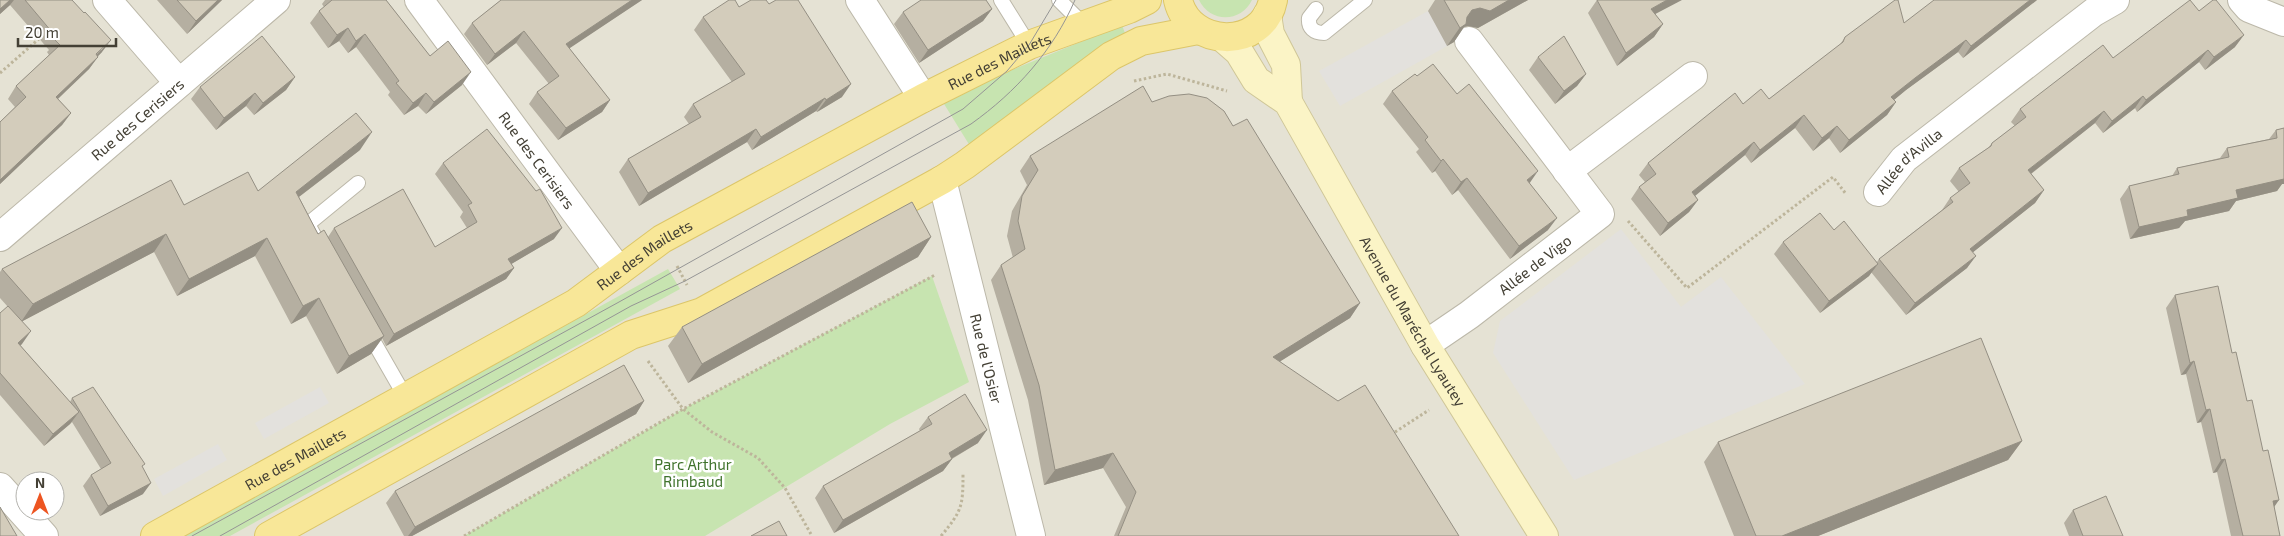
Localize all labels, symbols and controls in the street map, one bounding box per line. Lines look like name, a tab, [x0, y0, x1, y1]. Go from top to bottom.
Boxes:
scale bar	[18, 15, 115, 47]
text: 20 m	[25, 23, 59, 41]
street label: Rue des Maillets	[945, 29, 1053, 93]
street label: Rue des Cerisiers	[87, 74, 187, 164]
street label: Rue des Cerisiers	[495, 108, 579, 212]
street label: Allée d'Avilla	[1871, 124, 1945, 197]
street label: Rue des Maillets	[593, 215, 695, 294]
street label: Allée de Vigo	[1495, 231, 1575, 298]
street label: Avenue du Maréchal Lyautey	[1356, 233, 1470, 410]
street label: Rue de l'Osier	[967, 312, 1007, 405]
street label: Rue des Maillets	[241, 423, 349, 494]
park label: Parc Arthur Rimbaud	[654, 455, 732, 490]
north arrow	[15, 471, 65, 521]
text: N	[35, 474, 45, 491]

